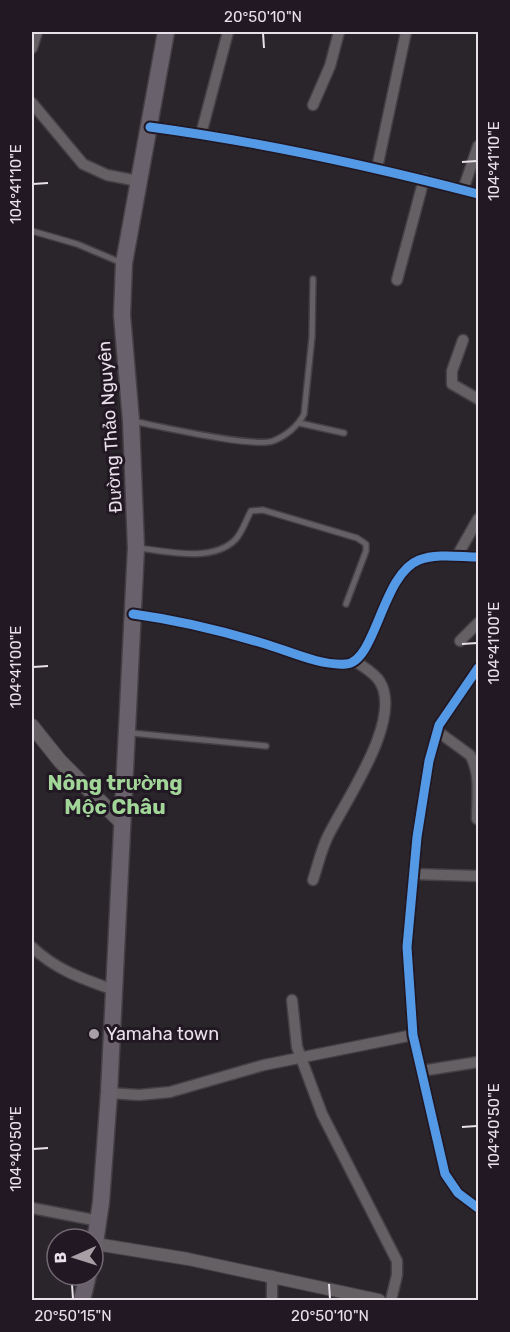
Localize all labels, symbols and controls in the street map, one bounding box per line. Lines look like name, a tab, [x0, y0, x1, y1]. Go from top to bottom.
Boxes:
text: 20°50'10"N	[224, 8, 302, 26]
text: 104°41'10"E	[485, 121, 503, 201]
text: 104°41'10"E	[7, 144, 25, 224]
street label: Đường Thảo Nguyên	[93, 340, 127, 514]
text: 104°41'00"E	[485, 602, 503, 684]
text: 104°41'00"E	[7, 626, 25, 708]
district label: Nông trường Mộc Châu	[47, 770, 183, 819]
place label: Yamaha town	[106, 1023, 219, 1045]
marker: Yamaha town	[87, 1027, 101, 1041]
text: 104°40'50"E	[485, 1083, 503, 1169]
text: 104°40'50"E	[7, 1106, 25, 1192]
north arrow	[45, 1227, 105, 1287]
text: B	[51, 1252, 70, 1264]
text: 20°50'15"N	[34, 1307, 112, 1325]
text: 20°50'10"N	[291, 1307, 369, 1325]

